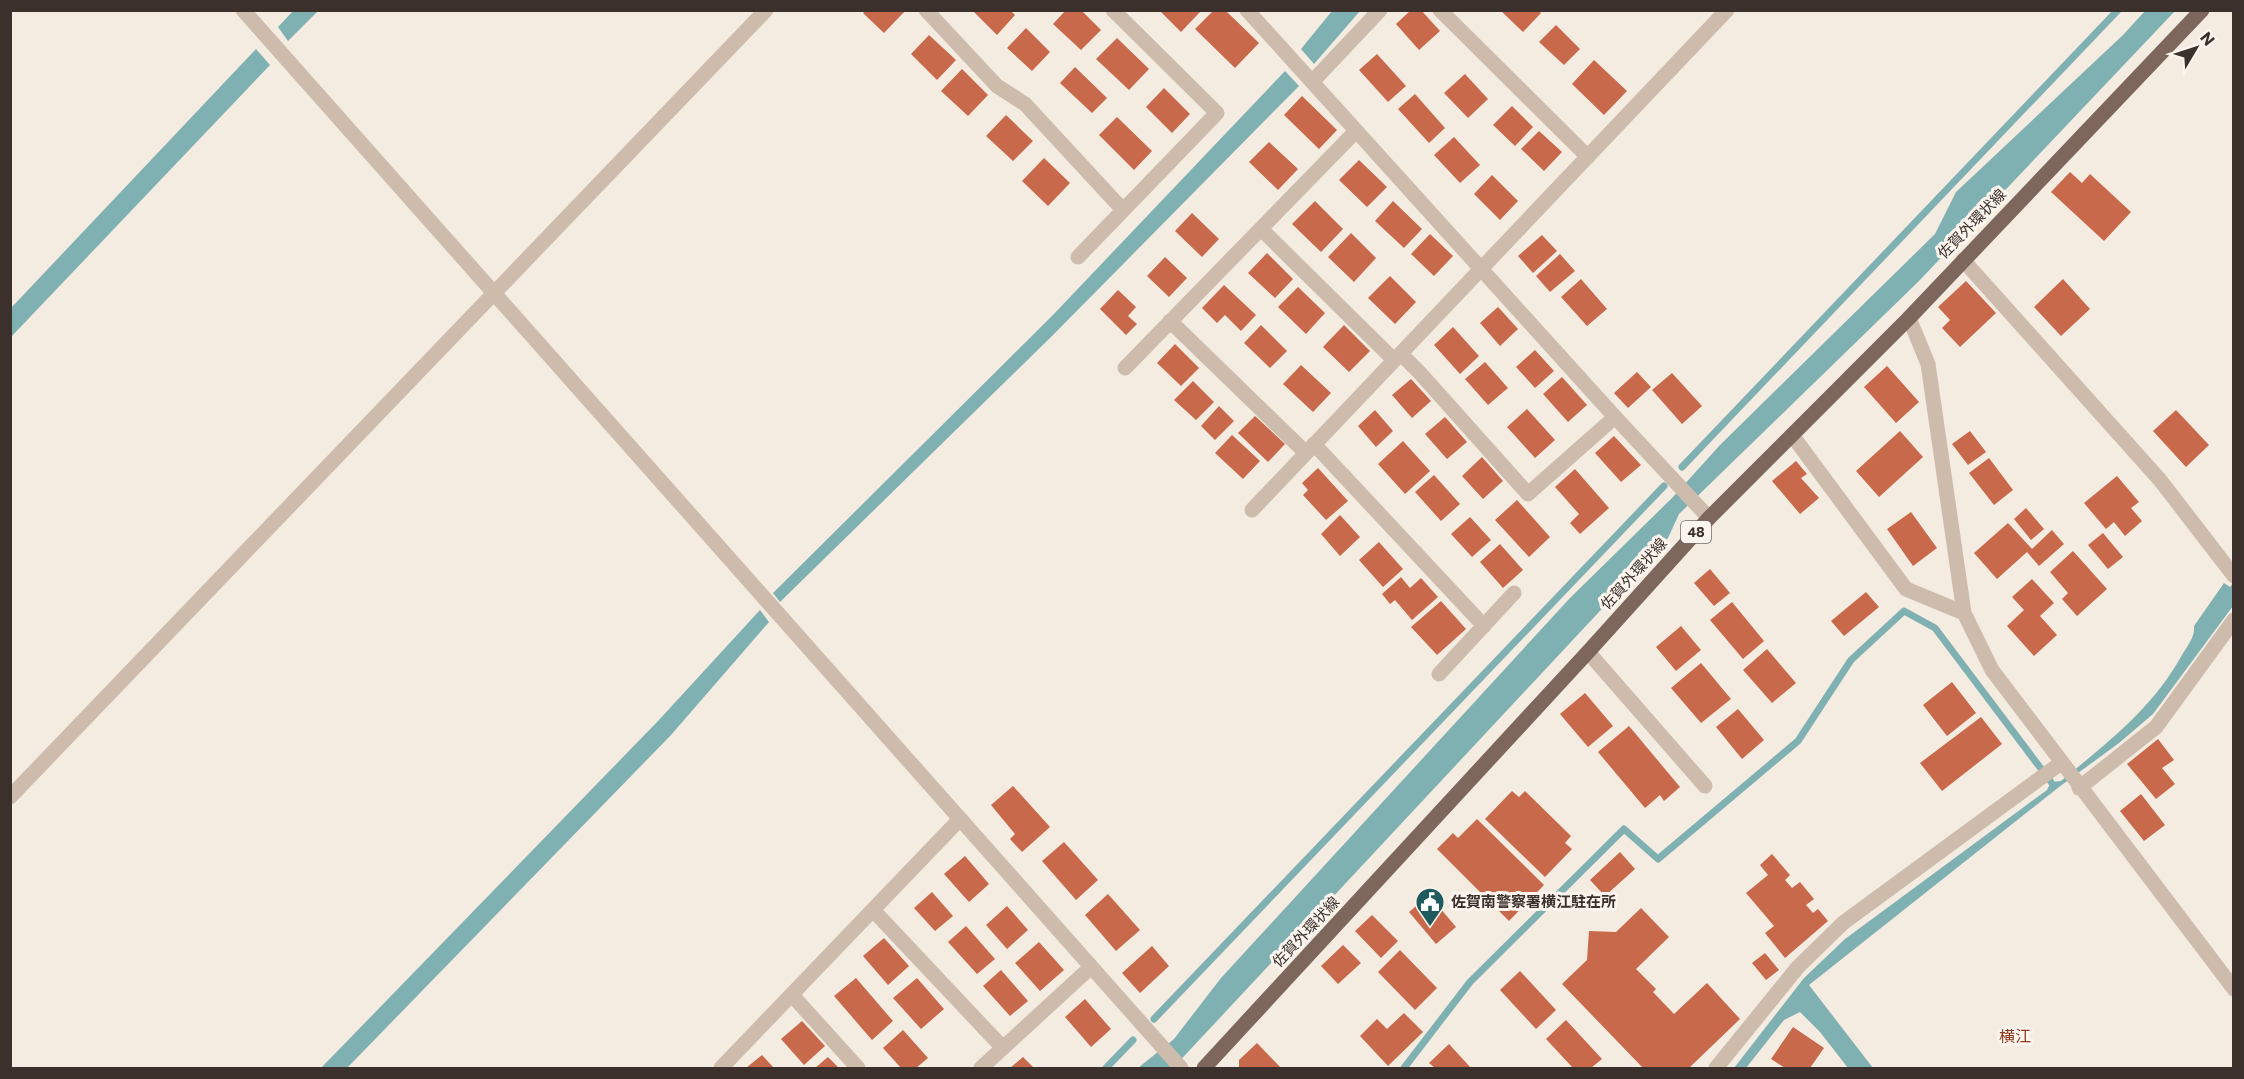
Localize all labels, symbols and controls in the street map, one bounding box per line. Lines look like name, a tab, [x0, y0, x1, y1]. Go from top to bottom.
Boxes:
north arrow	[2166, 18, 2226, 78]
text: N	[2197, 28, 2219, 49]
street label: 佐賀外環状線	[1934, 185, 2009, 262]
road number: 48	[1681, 521, 1711, 543]
street label: 佐賀外環状線	[1596, 534, 1670, 613]
public building icon: 佐賀南警察署横江駐在所	[1414, 886, 1446, 928]
street label: 佐賀外環状線	[1268, 892, 1343, 970]
place label: 佐賀南警察署横江駐在所	[1451, 892, 1616, 910]
district label: 横江	[1999, 1026, 2031, 1045]

